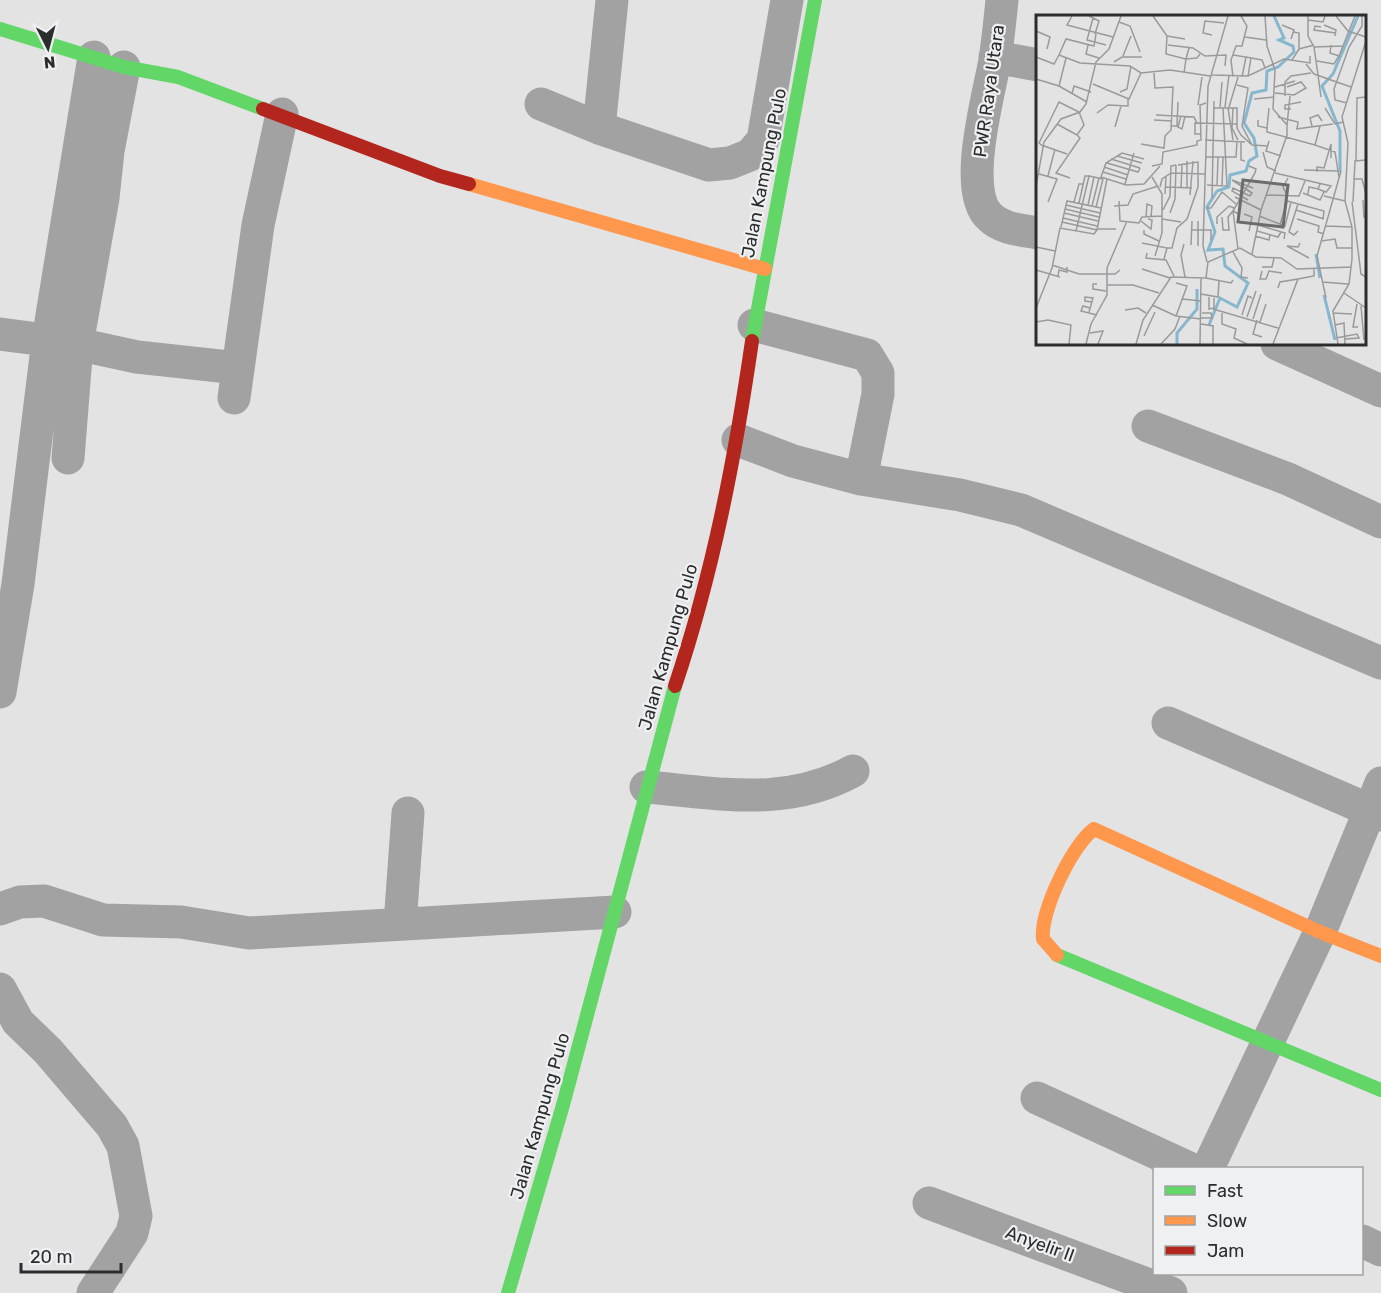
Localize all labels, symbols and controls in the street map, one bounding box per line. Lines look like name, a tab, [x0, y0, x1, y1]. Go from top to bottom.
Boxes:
inset map	[1036, 15, 1366, 345]
north arrow	[18, 18, 78, 78]
street label: PWR Raya Utara	[969, 23, 1009, 159]
text: N	[43, 52, 56, 72]
street label: Jalan Kampung Pulo	[737, 86, 791, 260]
street label: Jalan Kampung Pulo	[634, 561, 702, 733]
street label: Jalan Kampung Pulo	[506, 1030, 574, 1202]
legend	[1153, 1167, 1363, 1275]
text: Fast	[1207, 1180, 1243, 1202]
text: Slow	[1207, 1210, 1247, 1232]
street label: Anyelir II	[1003, 1221, 1077, 1267]
scale bar	[21, 1236, 122, 1274]
text: Jam	[1207, 1240, 1244, 1262]
text: 20 m	[30, 1246, 72, 1268]

